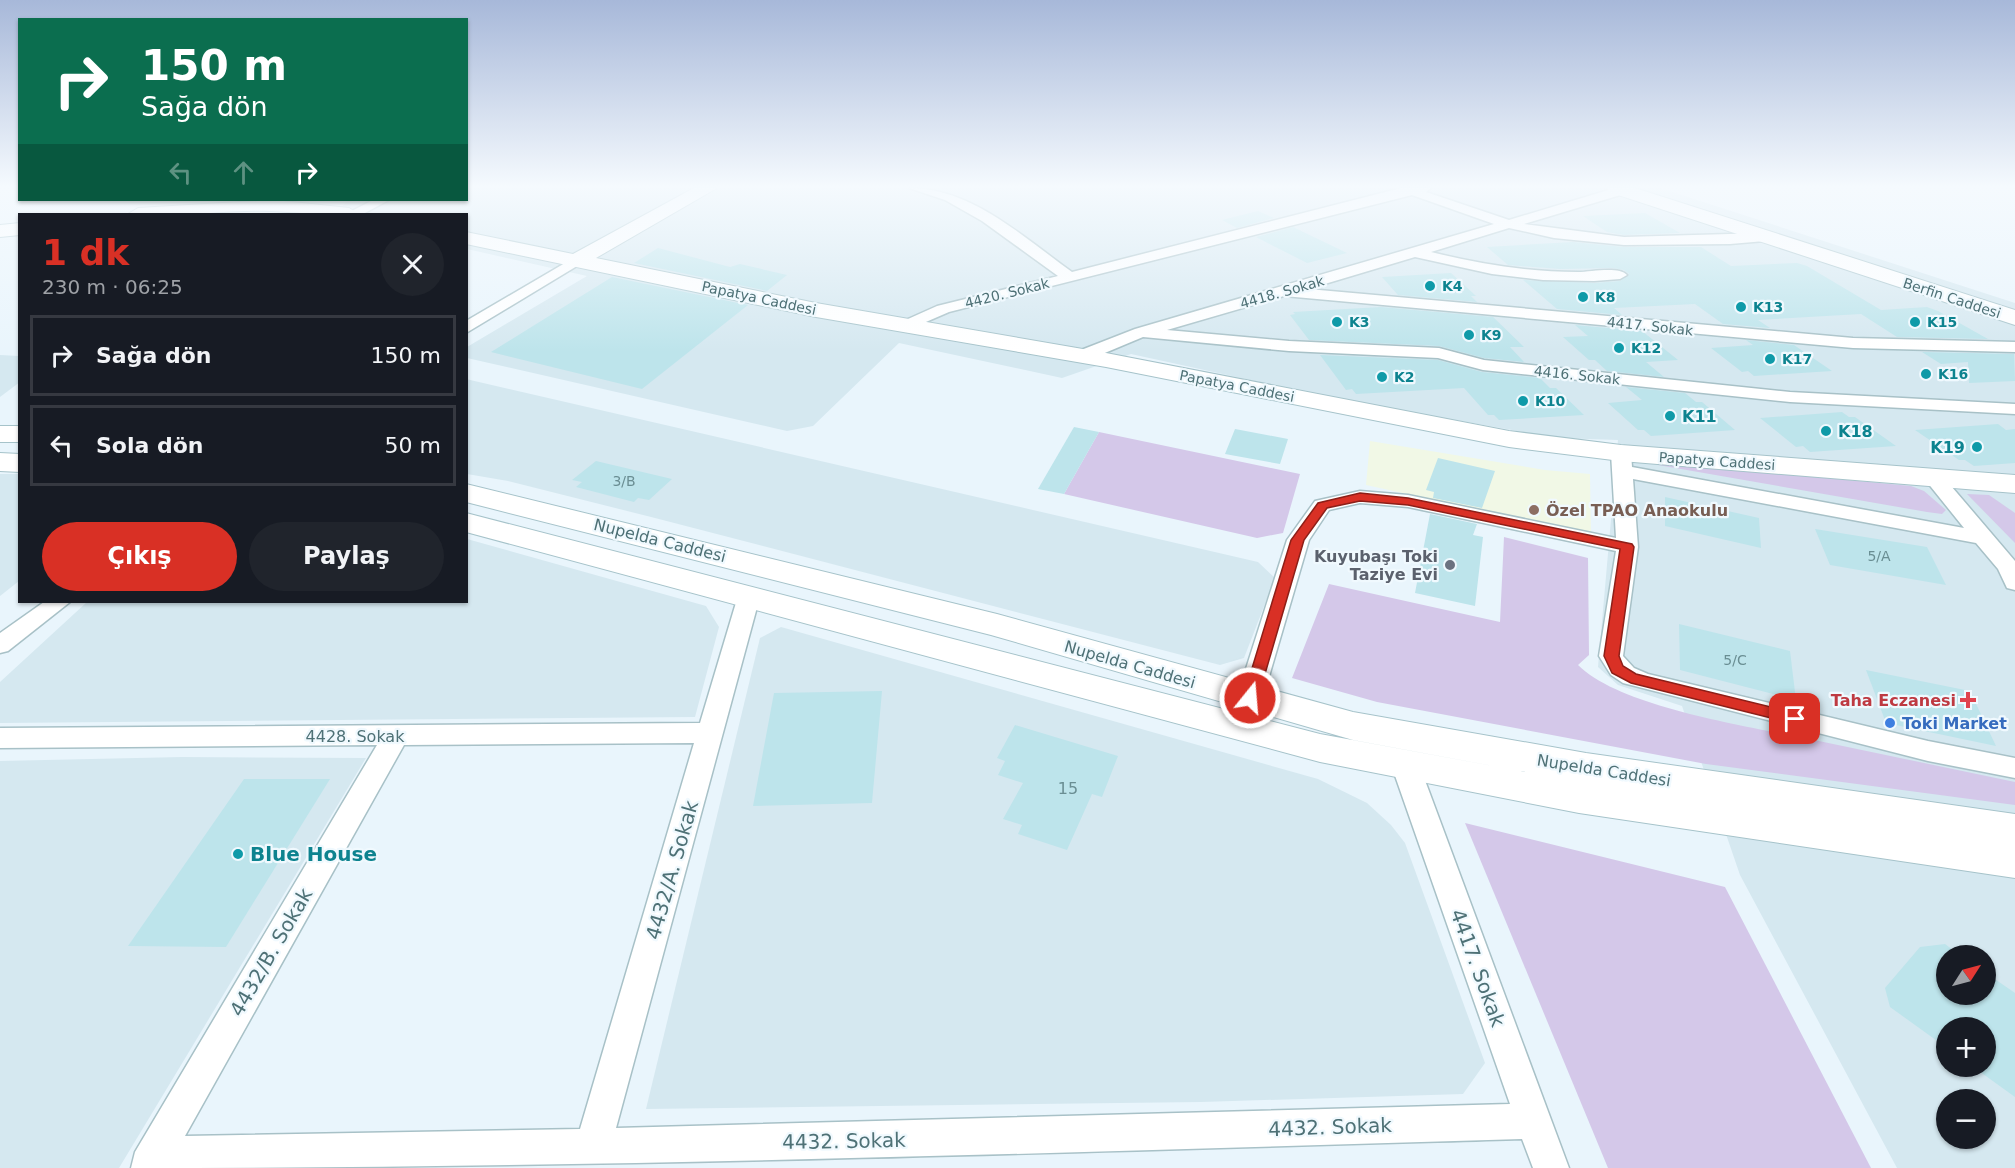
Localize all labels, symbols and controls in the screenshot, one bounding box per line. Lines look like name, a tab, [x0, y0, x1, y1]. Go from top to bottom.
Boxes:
text: 150 m	[141, 41, 287, 90]
icon: right	[42, 42, 120, 120]
text: Sağa dön	[141, 91, 268, 122]
icon: left	[164, 156, 197, 189]
icon: ahead	[227, 156, 260, 189]
icon: right	[290, 156, 323, 189]
text: 1 dk	[42, 232, 129, 273]
button: close	[381, 233, 444, 296]
street label: 4418. Sokak	[1238, 272, 1327, 312]
text: 230 m · 06:25	[42, 275, 183, 299]
street label: 4420. Sokak	[963, 275, 1052, 311]
street label: Berfin Caddesi	[1901, 275, 2003, 321]
street label: Papatya Caddesi	[700, 278, 818, 318]
place label: K4	[1442, 278, 1463, 294]
marker: K4	[1423, 279, 1437, 293]
place label: K8	[1595, 289, 1616, 305]
marker: K8	[1576, 290, 1590, 304]
place label: K13	[1753, 299, 1783, 315]
marker: K13	[1734, 300, 1748, 314]
place label: K3	[1349, 314, 1370, 330]
street label: 4417. Sokak	[1606, 314, 1695, 339]
place label: K15	[1927, 314, 1957, 330]
marker: K3	[1330, 315, 1344, 329]
marker: K15	[1908, 315, 1922, 329]
place label: K9	[1481, 327, 1502, 343]
marker: K9	[1462, 328, 1476, 342]
icon: right	[45, 339, 78, 372]
place label: K12	[1631, 340, 1661, 356]
marker: K12	[1612, 341, 1626, 355]
text: Sağa dön	[96, 343, 211, 368]
text: 150 m	[371, 343, 441, 368]
place label: K17	[1782, 351, 1812, 367]
marker: K17	[1763, 352, 1777, 366]
street label: 4416. Sokak	[1533, 363, 1622, 388]
place label: K16	[1938, 366, 1968, 382]
street label: Papatya Caddesi	[1178, 367, 1296, 405]
marker: K16	[1919, 367, 1933, 381]
place label: K2	[1394, 369, 1415, 385]
marker: K2	[1375, 370, 1389, 384]
place label: K10	[1535, 393, 1566, 409]
marker: K10	[1516, 394, 1530, 408]
place label: K11	[1682, 407, 1717, 426]
marker: K11	[1663, 409, 1677, 423]
place label: K18	[1838, 422, 1873, 441]
marker: K18	[1819, 424, 1833, 438]
icon: left	[45, 429, 78, 462]
text: Sola dön	[96, 433, 204, 458]
text: 50 m	[385, 433, 441, 458]
place label: K19	[1930, 438, 1965, 457]
marker: K19	[1970, 440, 1984, 454]
street label: Papatya Caddesi	[1658, 449, 1776, 473]
house number: 3/B	[612, 473, 636, 489]
place label: Özel TPAO Anaokulu	[1546, 501, 1728, 520]
marker: Özel TPAO Anaokulu	[1527, 503, 1541, 517]
street label: Nupelda Caddesi	[592, 515, 728, 566]
button: Çıkış	[42, 522, 237, 591]
button: Paylaş	[249, 522, 444, 591]
place label: Kuyubaşı Toki Taziye Evi	[1314, 547, 1438, 584]
house number: 5/A	[1867, 548, 1891, 564]
marker: Kuyubaşı Toki Taziye Evi	[1443, 558, 1457, 572]
street label: Nupelda Caddesi	[1062, 637, 1198, 692]
house number: 5/C	[1723, 652, 1747, 668]
position arrow	[1218, 666, 1282, 730]
place label: Taha Eczanesi	[1831, 691, 1956, 710]
pin	[1769, 693, 1820, 744]
marker: Taha Eczanesi	[1961, 693, 1975, 707]
icon: arrive	[1778, 702, 1811, 735]
place label: Toki Market	[1902, 714, 2007, 733]
marker: Toki Market	[1883, 716, 1897, 730]
street label: 4428. Sokak	[306, 727, 405, 746]
street label: Nupelda Caddesi	[1536, 751, 1672, 790]
house number: 15	[1058, 779, 1078, 798]
street label: 4432/A. Sokak	[641, 797, 703, 942]
place label: Blue House	[250, 842, 377, 866]
marker: Blue House	[231, 847, 245, 861]
street label: 4432/B. Sokak	[225, 883, 318, 1020]
street label: 4417. Sokak	[1446, 906, 1511, 1031]
north arrow	[1936, 945, 1996, 1005]
map controls	[1936, 945, 1996, 1149]
button: +	[1936, 1017, 1996, 1077]
button: −	[1936, 1089, 1996, 1149]
street label: 4432. Sokak	[1268, 1113, 1393, 1141]
street label: 4432. Sokak	[782, 1128, 906, 1154]

